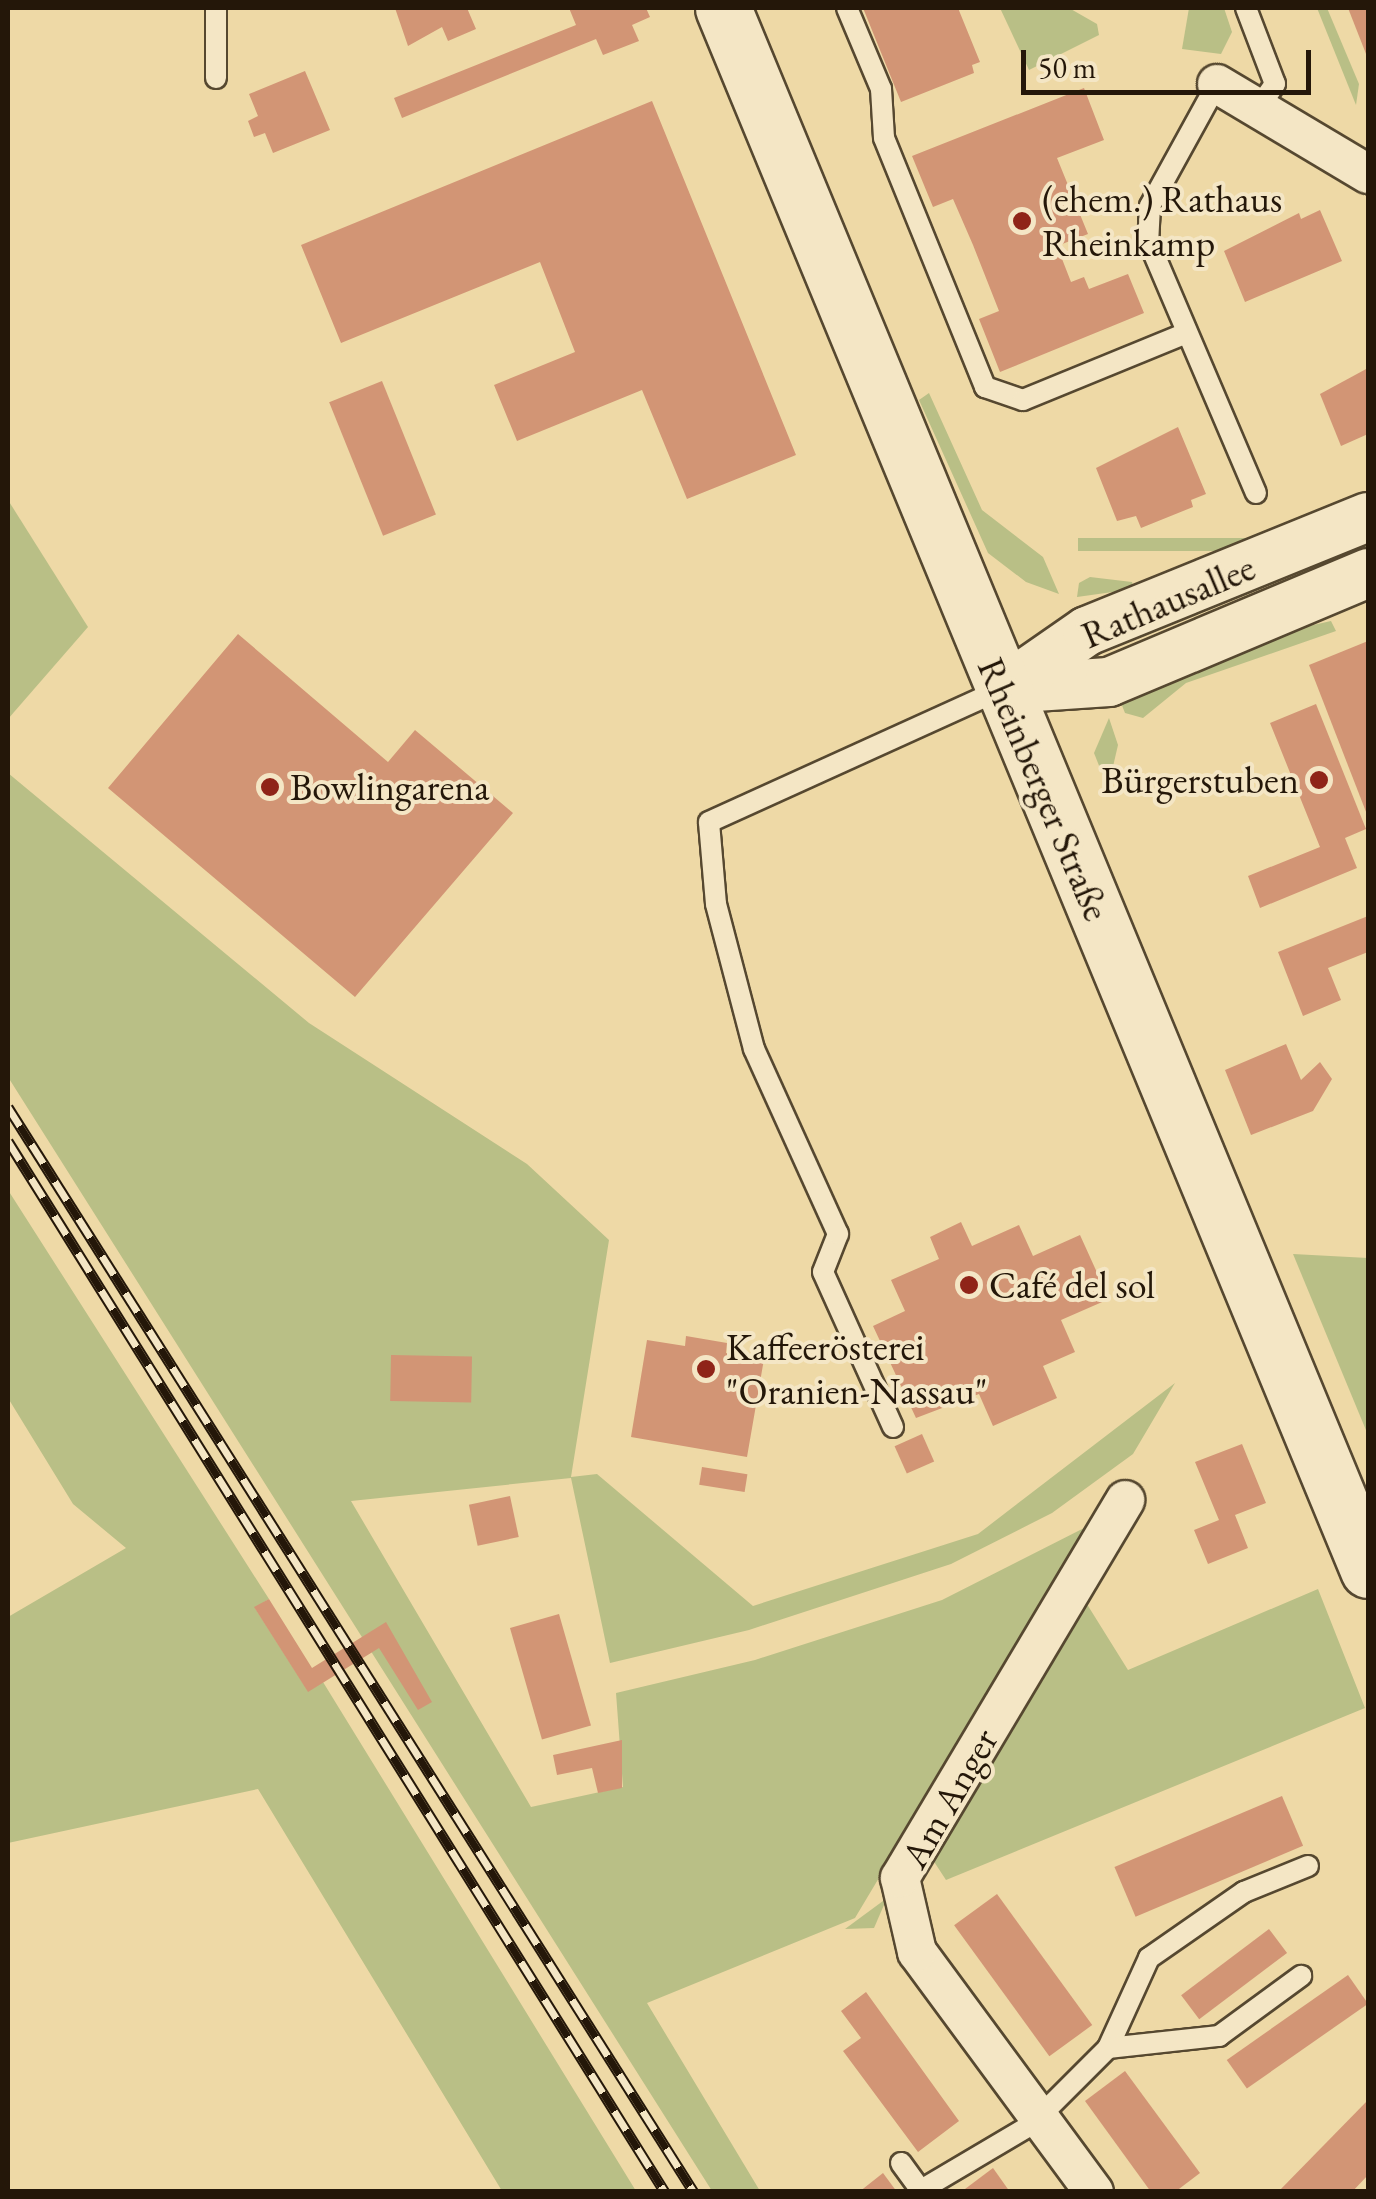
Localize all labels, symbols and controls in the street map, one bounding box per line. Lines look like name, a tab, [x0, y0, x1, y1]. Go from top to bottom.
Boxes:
scale bar	[1026, 30, 1316, 92]
text: 50 m	[1038, 48, 1096, 87]
place label: (ehem.) Rathaus Rheinkamp	[1042, 176, 1282, 266]
marker: (ehem.) Rathaus Rheinkamp	[1011, 210, 1033, 232]
street label: Rathausallee	[1074, 544, 1262, 658]
street label: Rheinberger Straße	[968, 651, 1120, 927]
place label: Bürgerstuben	[1101, 757, 1299, 803]
place label: Bowlingarena	[290, 764, 489, 810]
marker: Bürgerstuben	[1308, 769, 1330, 791]
marker: Bowlingarena	[259, 776, 281, 798]
place label: Café del sol	[989, 1262, 1155, 1308]
marker: Café del sol	[958, 1274, 980, 1296]
place label: Kaffeerösterei "Oranien-Nassau"	[726, 1324, 988, 1414]
marker: Kaffeerösterei "Oranien-Nassau"	[695, 1358, 717, 1380]
street label: Am Anger	[891, 1720, 1007, 1876]

